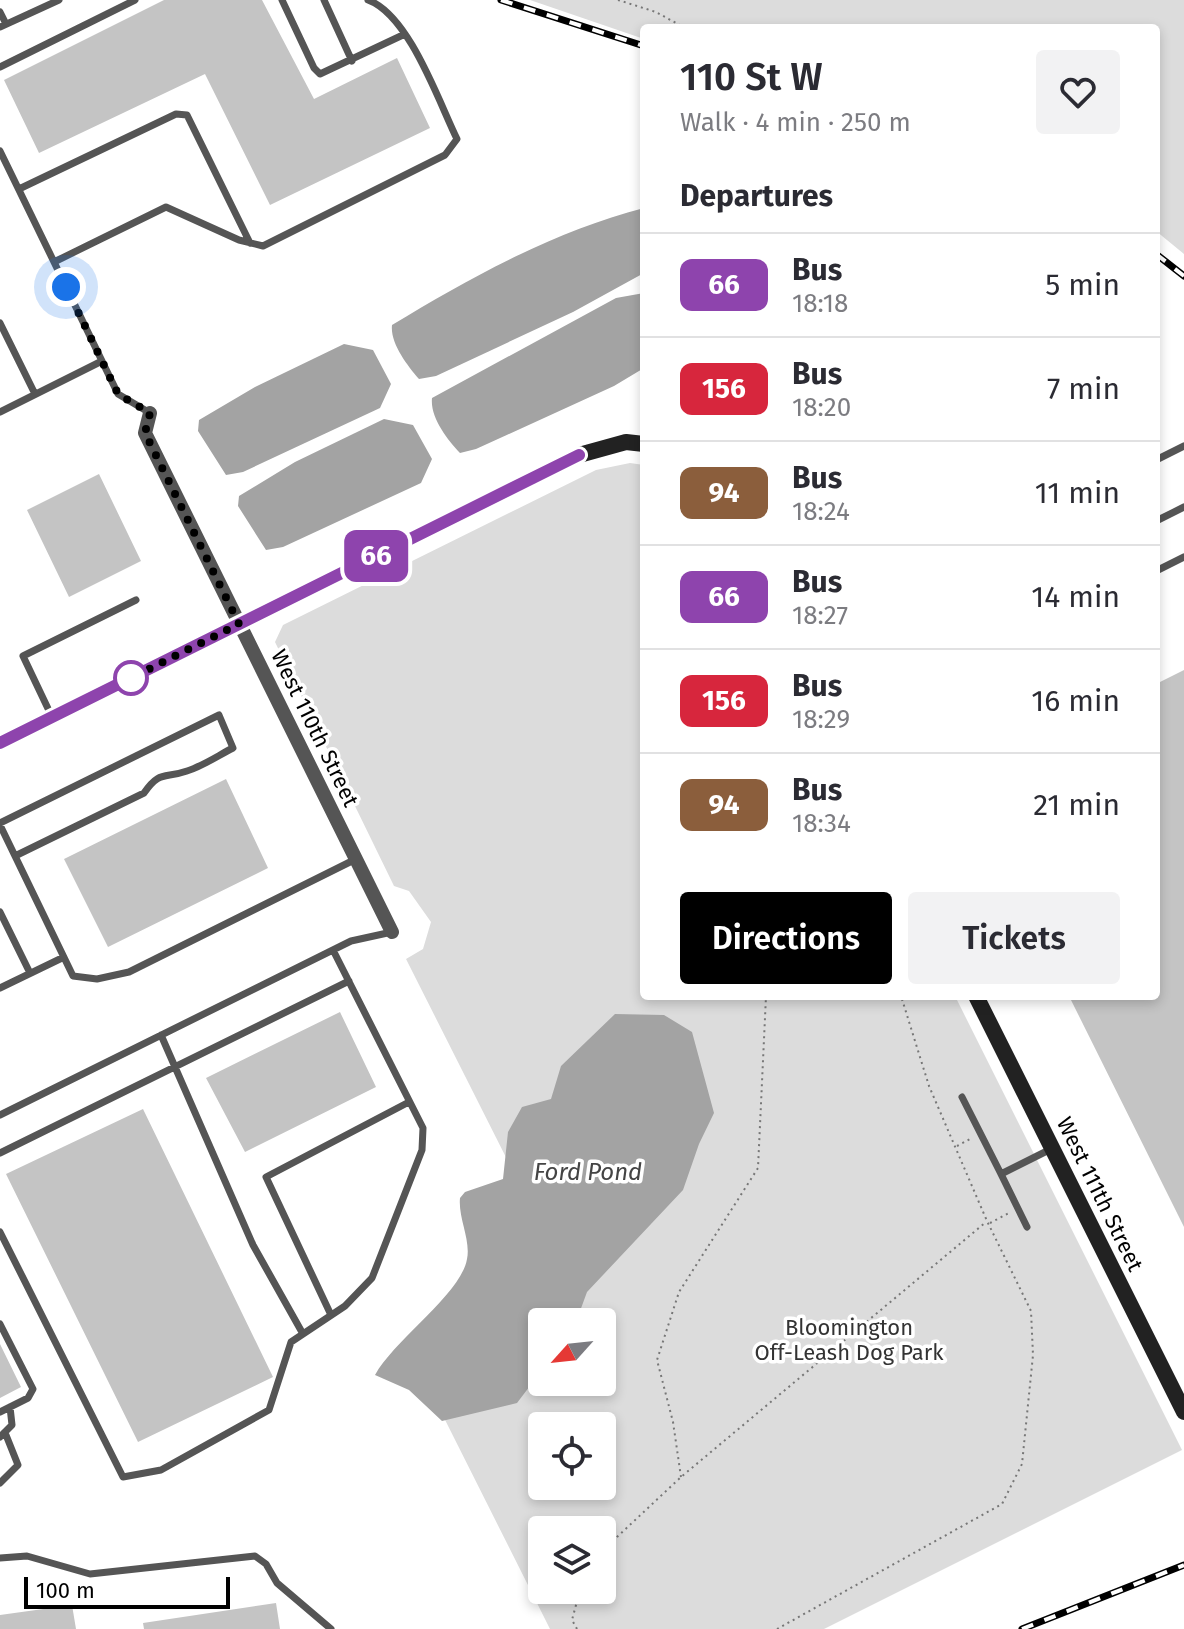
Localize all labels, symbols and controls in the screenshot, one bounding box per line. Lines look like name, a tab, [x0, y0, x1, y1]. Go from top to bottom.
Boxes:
button: heart	[1036, 50, 1120, 134]
text: 110 St W	[680, 54, 822, 100]
text: Walk · 4 min · 250 m	[680, 107, 911, 138]
text: Departures	[680, 178, 833, 214]
text: Bus	[792, 252, 842, 288]
your location	[46, 267, 86, 307]
text: 5 min	[1045, 267, 1120, 303]
text: 66	[708, 268, 740, 301]
text: 18:18	[792, 288, 848, 319]
text: Bus	[792, 356, 842, 392]
text: 7 min	[1047, 371, 1120, 407]
text: 156	[702, 372, 746, 405]
text: 18:20	[792, 392, 851, 423]
text: Bus	[792, 460, 842, 496]
text: 11 min	[1035, 475, 1120, 511]
text: 94	[708, 476, 740, 509]
text: 18:24	[792, 496, 850, 527]
line badge: 66	[340, 530, 412, 582]
text: 66	[360, 539, 392, 572]
text: Bus	[792, 564, 842, 600]
text: 14 min	[1031, 579, 1120, 615]
text: 66	[708, 580, 740, 613]
text: 18:27	[792, 600, 848, 631]
street label: West 110th Street	[265, 645, 365, 811]
unlabelled marker	[114, 661, 148, 695]
text: Bus	[792, 668, 842, 704]
text: 16 min	[1031, 683, 1120, 719]
text: 156	[702, 684, 746, 717]
text: 18:29	[792, 704, 850, 735]
text: Bus	[792, 772, 842, 808]
text: 21 min	[1033, 787, 1120, 823]
text: 94	[708, 788, 740, 821]
text: 18:34	[792, 808, 851, 839]
button: Directions	[680, 892, 892, 984]
button: Tickets	[908, 892, 1120, 984]
street label: West 111th Street	[1051, 1112, 1149, 1276]
water label: Ford Pond	[534, 1158, 642, 1186]
north arrow	[528, 1308, 616, 1396]
map controls	[528, 1308, 616, 1604]
park label: Bloomington Off-Leash Dog Park	[755, 1314, 944, 1366]
button: locate	[528, 1412, 616, 1500]
button: layers	[528, 1516, 616, 1604]
scale bar	[24, 1573, 230, 1609]
text: 100 m	[36, 1577, 95, 1604]

